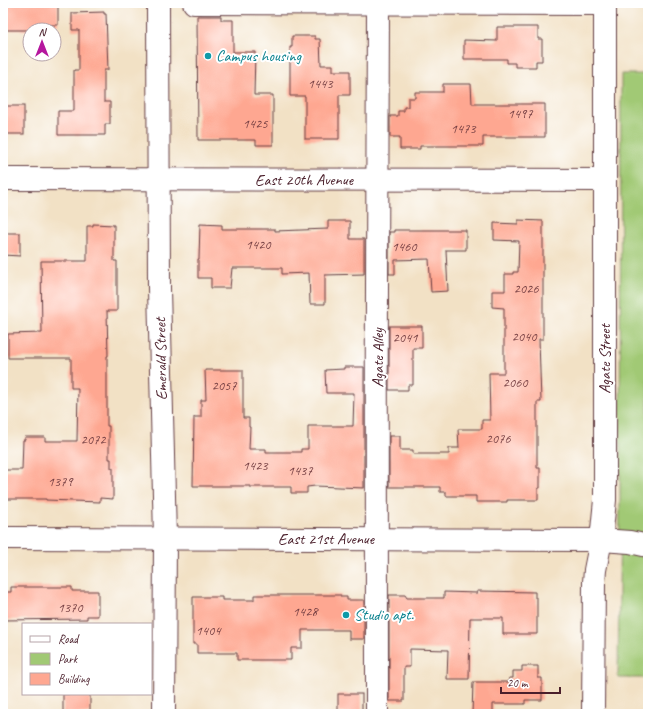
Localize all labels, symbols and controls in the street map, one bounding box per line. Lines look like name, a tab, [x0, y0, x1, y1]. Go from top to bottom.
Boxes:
north arrow	[22, 22, 62, 62]
text: N	[39, 25, 48, 39]
place label: Campus housing	[216, 46, 302, 66]
marker: Campus housing	[203, 51, 213, 61]
house number: 1443	[307, 75, 334, 92]
house number: 1497	[507, 105, 533, 122]
house number: 1425	[242, 115, 268, 132]
house number: 1473	[450, 120, 477, 137]
street label: East 20th Avenue	[255, 170, 355, 190]
house number: 1420	[245, 236, 272, 253]
house number: 1460	[391, 238, 418, 255]
house number: 2026	[513, 280, 539, 297]
street label: Emerald Street	[150, 316, 172, 400]
street label: Agate Street	[595, 323, 615, 394]
street label: Agate Alley	[368, 327, 388, 388]
house number: 2040	[511, 328, 538, 345]
house number: 2041	[392, 329, 418, 346]
house number: 2060	[502, 374, 529, 391]
house number: 2057	[211, 377, 237, 394]
house number: 2076	[485, 430, 511, 447]
house number: 2072	[80, 431, 107, 448]
house number: 1423	[242, 457, 269, 474]
house number: 1437	[287, 462, 313, 479]
house number: 1379	[47, 473, 74, 490]
street label: East 21st Avenue	[278, 529, 376, 549]
house number: 1370	[57, 599, 84, 616]
house number: 1428	[292, 603, 319, 620]
place label: Studio apt.	[354, 605, 414, 625]
marker: Studio apt.	[341, 610, 351, 620]
house number: 1404	[195, 622, 222, 639]
legend	[22, 623, 152, 695]
text: Road	[58, 631, 80, 647]
text: Park	[58, 651, 79, 667]
scale bar	[501, 669, 560, 695]
text: Building	[58, 671, 90, 687]
text: 20 m	[507, 675, 529, 691]

